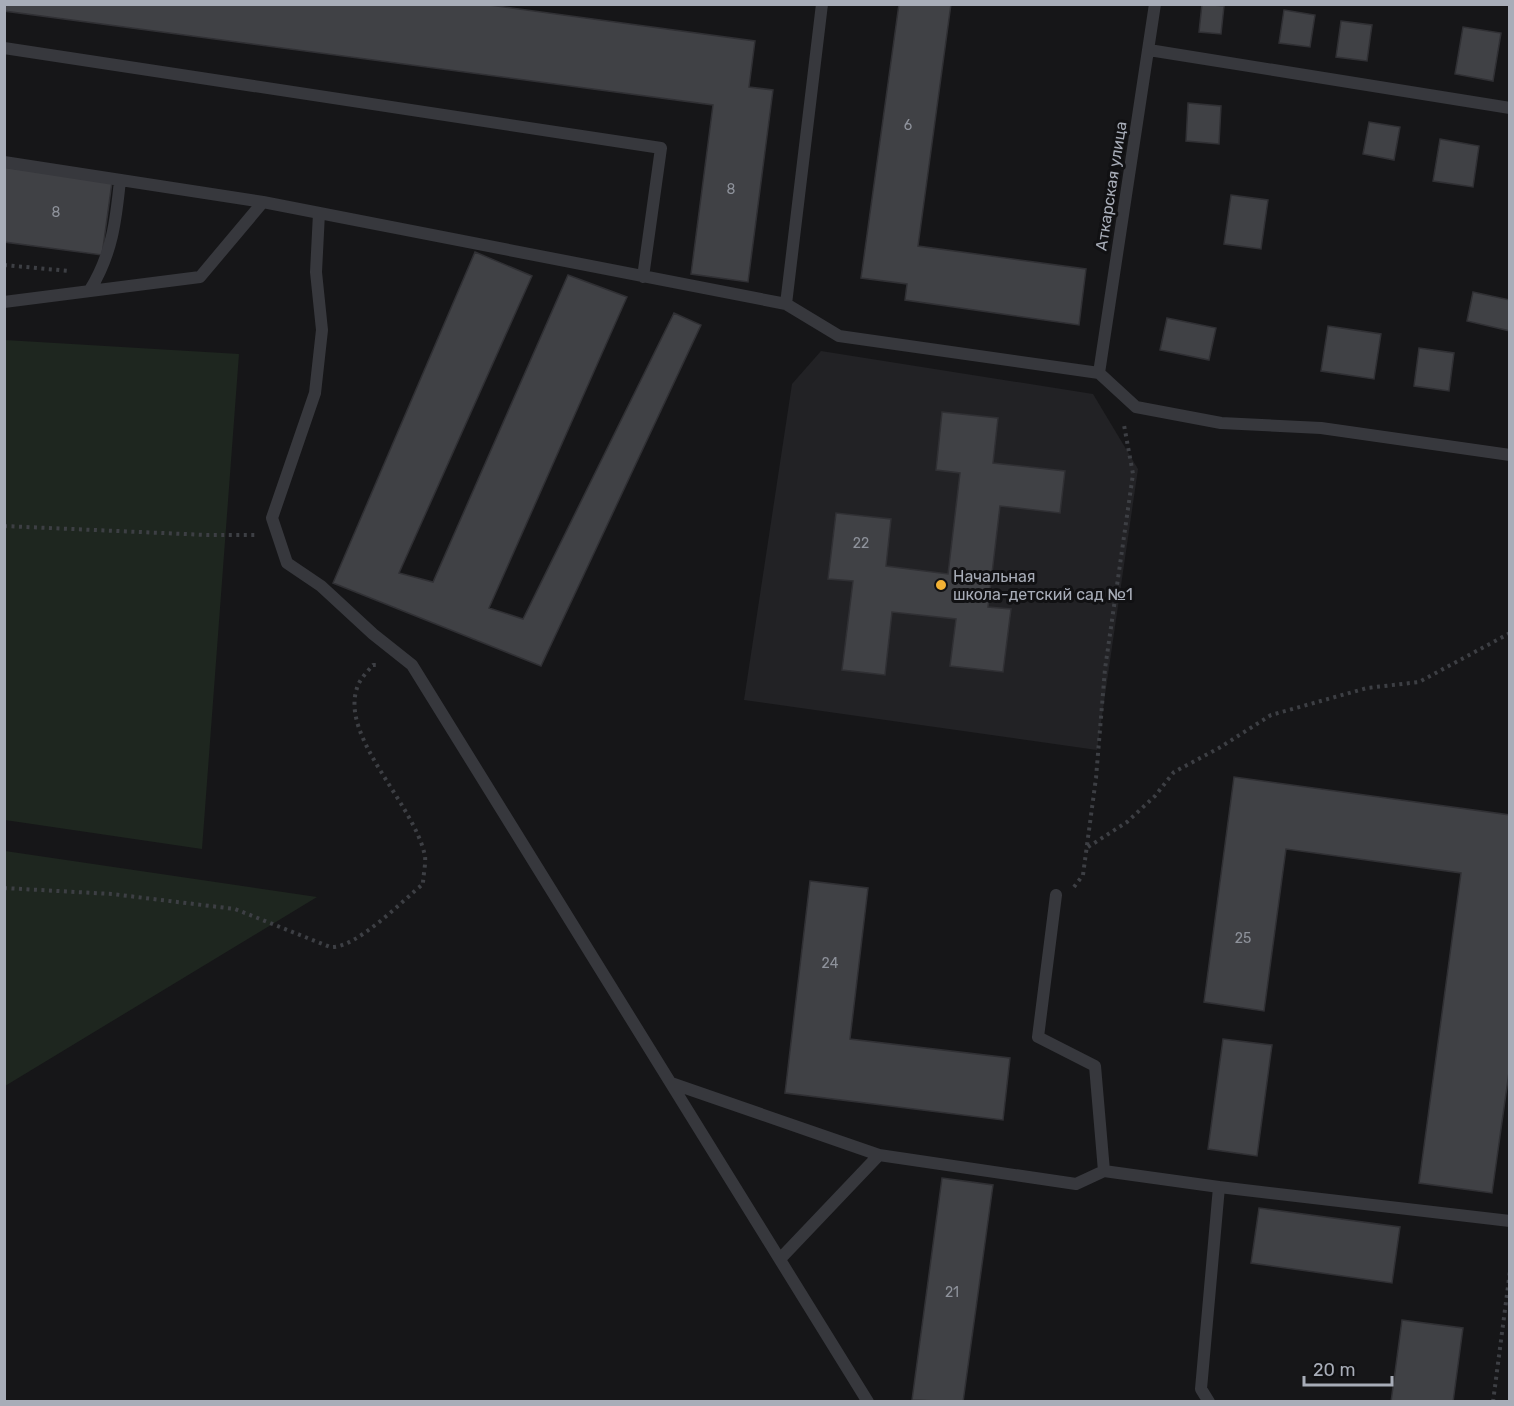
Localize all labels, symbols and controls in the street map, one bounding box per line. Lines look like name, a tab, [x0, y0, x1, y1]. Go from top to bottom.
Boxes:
house number: 6	[904, 117, 912, 134]
street label: Аткарская улица	[1091, 120, 1131, 252]
house number: 8	[727, 181, 736, 198]
house number: 8	[52, 204, 61, 221]
house number: 22	[853, 535, 869, 552]
place label: Начальная школа-детский сад №1	[953, 567, 1133, 604]
marker: Начальная школа-детский сад №1	[934, 578, 948, 592]
house number: 25	[1235, 930, 1251, 947]
house number: 24	[822, 955, 839, 972]
house number: 21	[945, 1284, 959, 1301]
scale bar	[1304, 1349, 1392, 1387]
text: 20 m	[1313, 1359, 1355, 1381]

